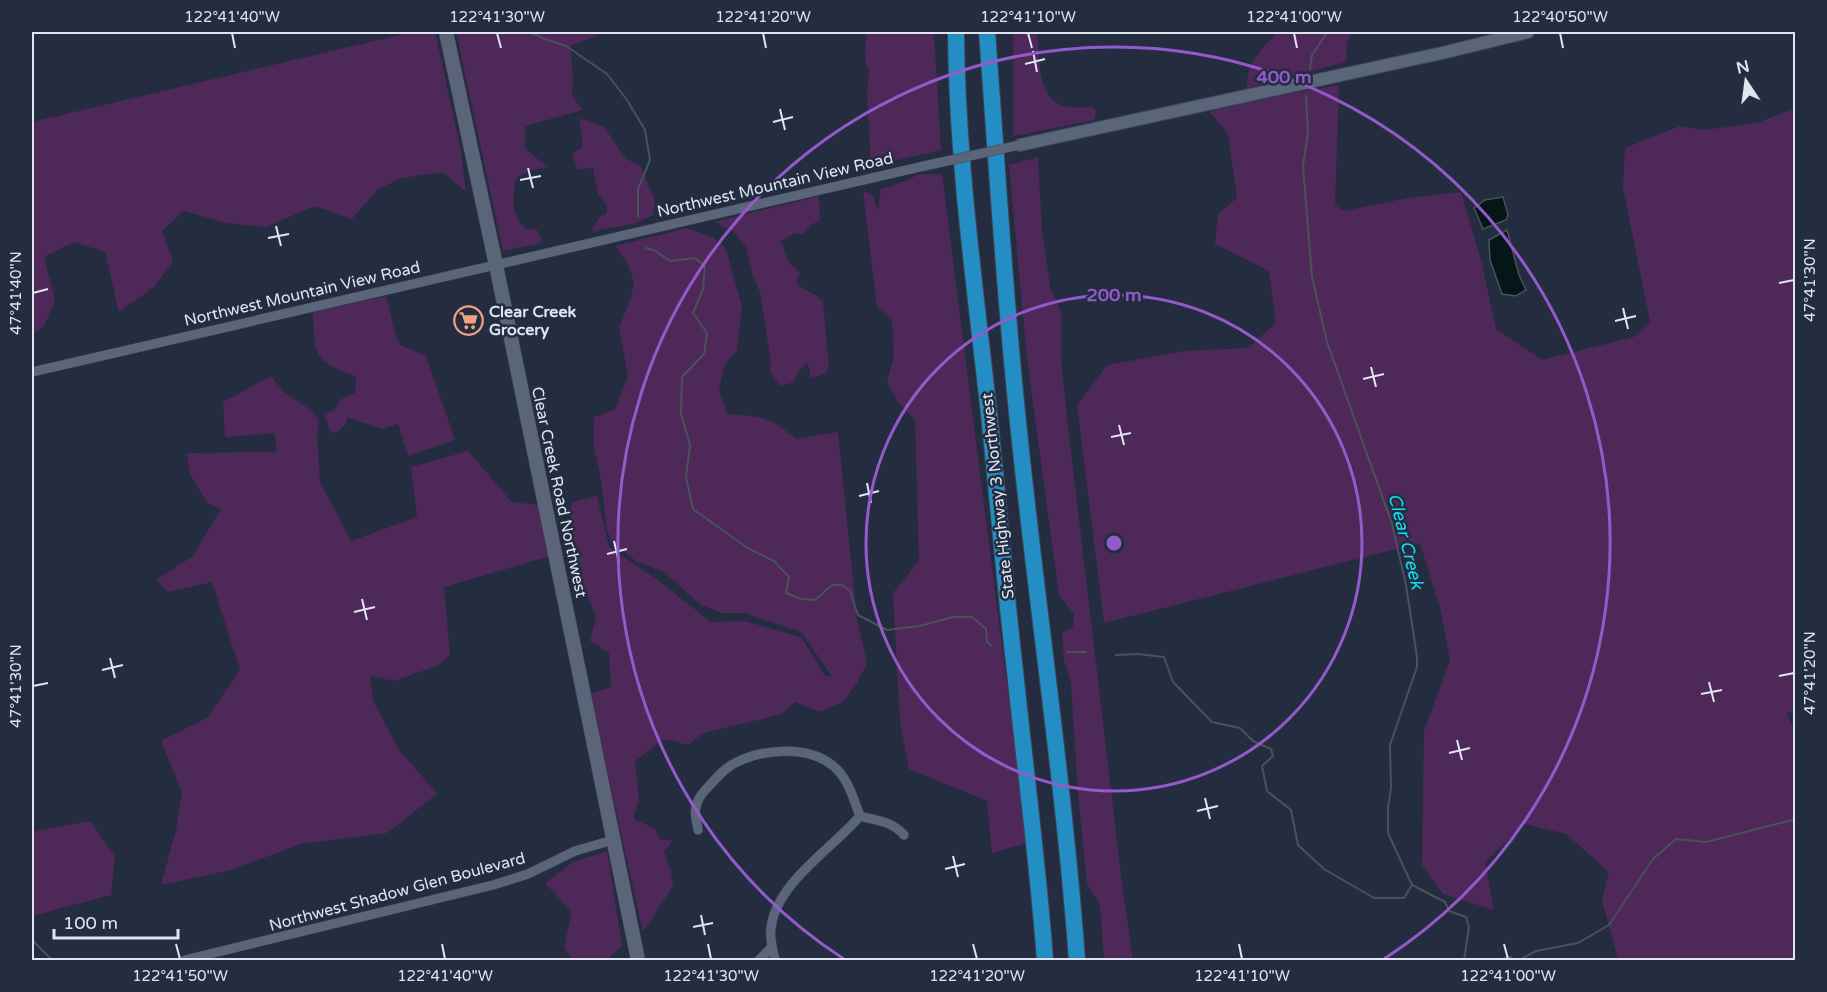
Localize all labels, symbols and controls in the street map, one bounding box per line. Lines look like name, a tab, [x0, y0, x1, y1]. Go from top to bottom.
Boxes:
text: 122°41'40"W	[184, 8, 280, 26]
text: 122°41'30"W	[449, 8, 545, 26]
text: 122°41'20"W	[715, 8, 811, 26]
text: 122°41'10"W	[980, 8, 1076, 26]
text: 122°41'00"W	[1246, 8, 1342, 26]
text: 122°40'50"W	[1512, 8, 1608, 26]
north arrow	[1716, 51, 1776, 111]
text: N	[1734, 56, 1751, 79]
text: 400 m	[1256, 66, 1312, 88]
street label: Northwest Mountain View Road	[655, 148, 895, 222]
text: 47°41'30"N	[1801, 238, 1819, 322]
text: 47°41'40"N	[7, 251, 25, 335]
street label: Northwest Mountain View Road	[182, 257, 422, 331]
text: 200 m	[1086, 284, 1142, 306]
place label: Clear Creek Grocery	[489, 302, 576, 340]
supermarket icon: Clear Creek Grocery	[452, 304, 484, 336]
street label: Clear Creek Road Northwest	[527, 385, 591, 600]
street label: State Highway 3 Northwest	[977, 392, 1019, 600]
water label: Clear Creek	[1383, 491, 1429, 592]
centre of rings	[1104, 533, 1124, 553]
text: 47°41'20"N	[1801, 631, 1819, 715]
text: 47°41'30"N	[7, 644, 25, 728]
street label: Northwest Shadow Glen Boulevard	[267, 848, 528, 936]
scale bar	[54, 902, 178, 940]
text: 100 m	[63, 912, 118, 934]
text: 122°41'50"W	[132, 967, 228, 985]
text: 122°41'40"W	[397, 967, 493, 985]
text: 122°41'30"W	[663, 967, 759, 985]
text: 122°41'20"W	[929, 967, 1025, 985]
text: 122°41'10"W	[1194, 967, 1290, 985]
text: 122°41'00"W	[1460, 967, 1556, 985]

